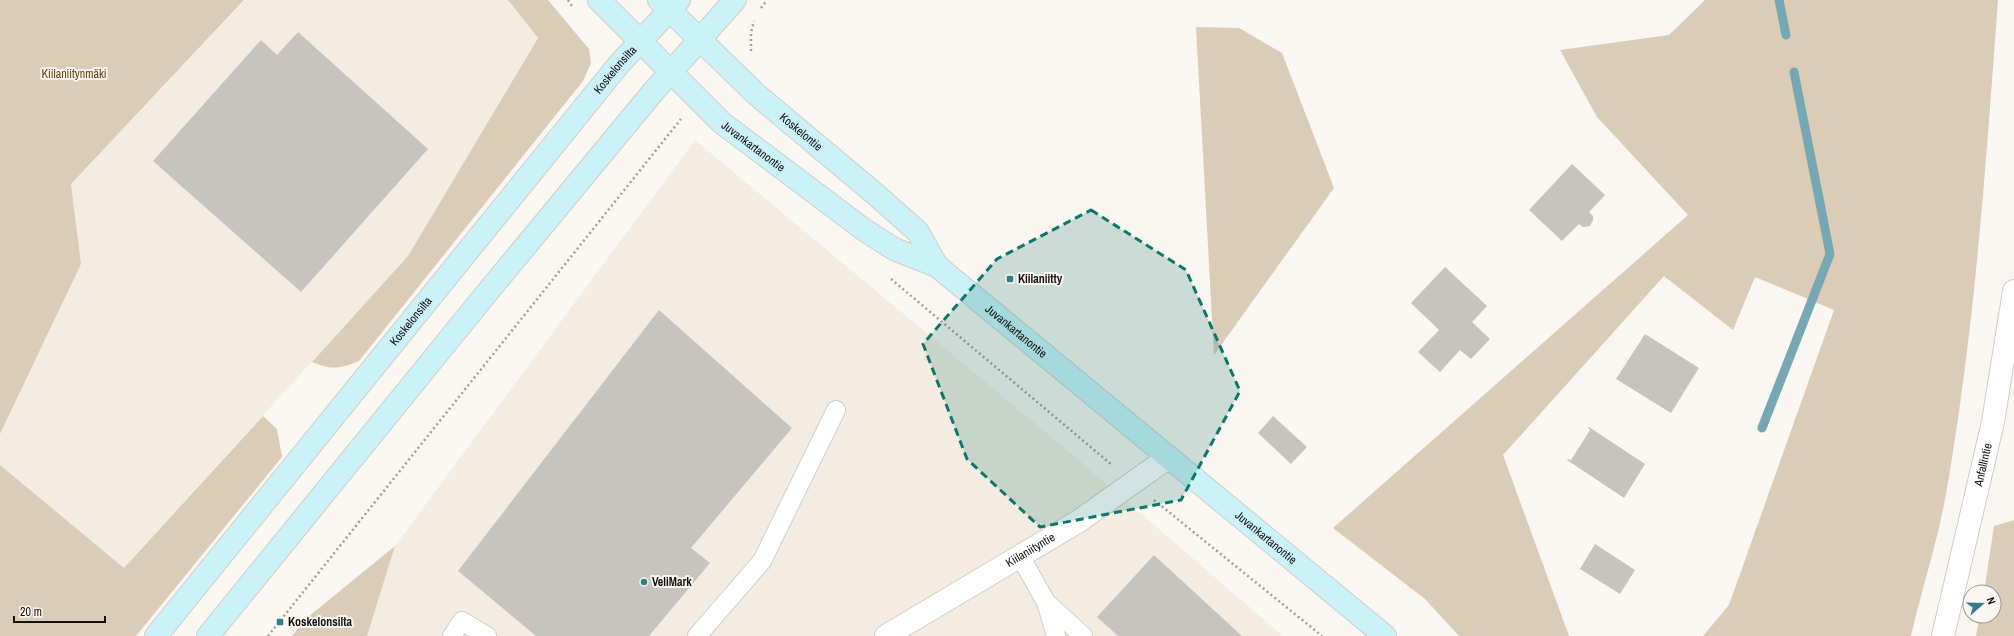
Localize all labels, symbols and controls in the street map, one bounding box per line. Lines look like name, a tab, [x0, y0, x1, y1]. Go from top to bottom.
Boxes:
street label: Koskelonsilta	[590, 42, 641, 97]
park label: Kiilaniitynmäki	[41, 66, 107, 82]
street label: Koskelontie	[776, 109, 826, 155]
street label: Juvankartanontie	[718, 117, 788, 176]
place label: Kiilaniitty	[1018, 271, 1063, 287]
marker: Kiilaniitty	[1005, 274, 1015, 284]
street label: Koskelonsilta	[386, 293, 436, 349]
street label: Juvankartanontie	[982, 301, 1050, 362]
street label: Anfallintie	[1970, 441, 1996, 489]
street label: Juvankartanontie	[1232, 507, 1300, 568]
street label: Kiilaniityntie	[1003, 529, 1058, 571]
place label: VeliMark	[652, 574, 692, 590]
marker: VeliMark	[639, 577, 649, 587]
north arrow	[1962, 584, 2002, 624]
text: N	[1984, 595, 1999, 606]
scale bar	[14, 598, 105, 624]
text: 20 m	[20, 604, 42, 620]
place label: Koskelonsilta	[288, 614, 353, 630]
marker: Koskelonsilta	[275, 617, 285, 627]

